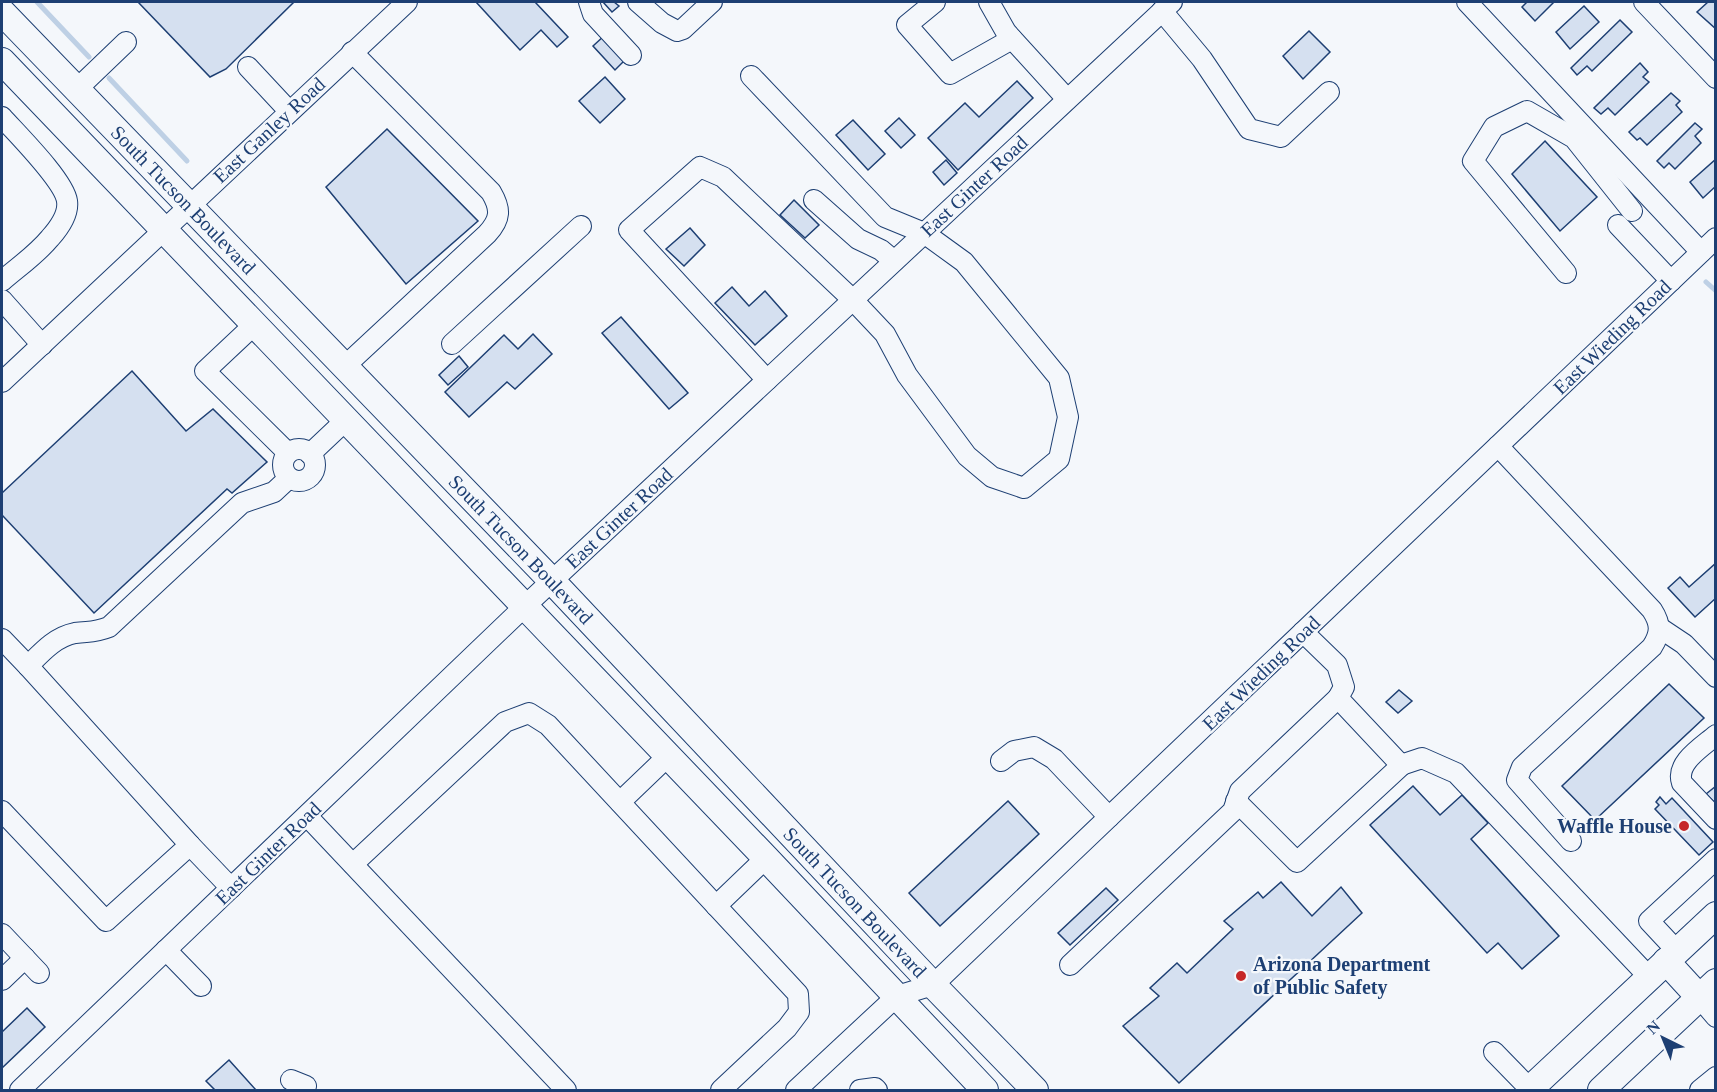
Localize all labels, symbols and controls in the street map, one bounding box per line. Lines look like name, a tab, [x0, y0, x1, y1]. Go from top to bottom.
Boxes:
street label: East Ganley Road	[209, 73, 330, 188]
street label: South Tucson Boulevard	[107, 121, 260, 278]
street label: East Ginter Road	[916, 131, 1032, 241]
street label: East Wieding Road	[1549, 275, 1676, 399]
street label: East Ginter Road	[561, 463, 677, 573]
street label: South Tucson Boulevard	[444, 470, 597, 628]
street label: East Wieding Road	[1198, 611, 1325, 735]
street label: East Ginter Road	[211, 797, 325, 909]
place label: Waffle House	[1557, 815, 1672, 837]
marker: Waffle House	[1677, 819, 1691, 833]
street label: South Tucson Boulevard	[779, 823, 931, 982]
place label: Arizona Department of Public Safety	[1253, 953, 1431, 999]
marker: Arizona Department of Public Safety	[1234, 969, 1248, 983]
north arrow	[1633, 1008, 1693, 1068]
text: N	[1643, 1017, 1663, 1038]

